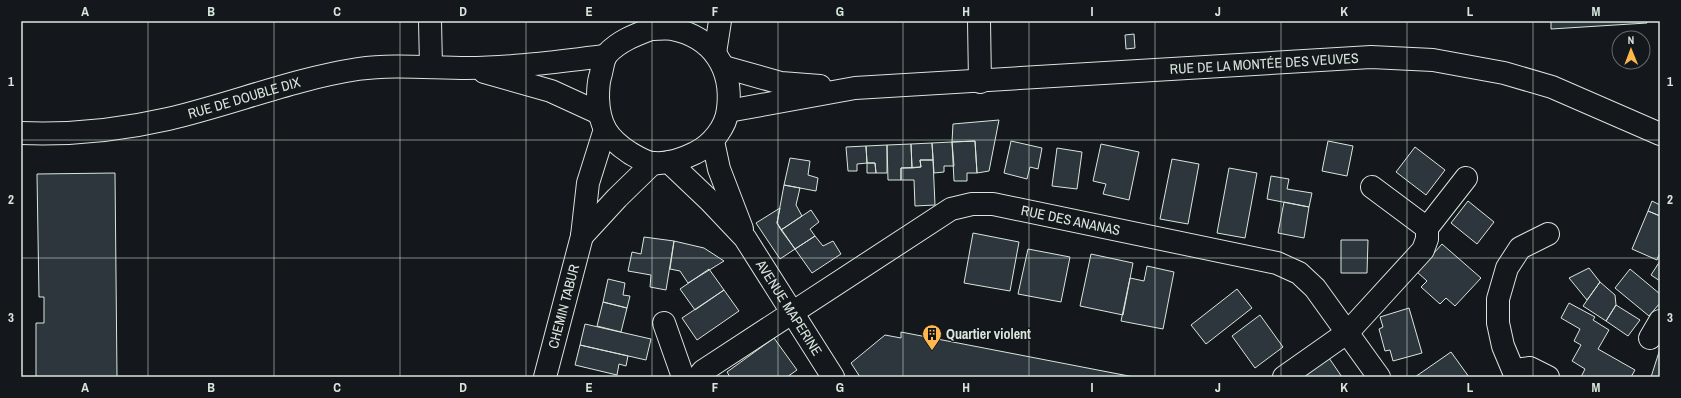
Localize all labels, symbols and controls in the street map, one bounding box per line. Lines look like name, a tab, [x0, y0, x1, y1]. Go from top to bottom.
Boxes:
text: A	[81, 3, 89, 20]
text: B	[207, 3, 215, 20]
text: C	[333, 3, 341, 20]
text: D	[459, 3, 467, 20]
text: E	[585, 3, 593, 20]
text: F	[712, 3, 719, 20]
text: G	[836, 3, 844, 20]
text: H	[962, 3, 970, 20]
text: I	[1091, 3, 1094, 20]
text: J	[1215, 3, 1221, 20]
text: K	[1340, 3, 1348, 20]
text: L	[1467, 3, 1474, 20]
text: M	[1592, 3, 1601, 20]
north arrow	[1611, 30, 1651, 70]
text: N	[1627, 33, 1634, 47]
street label: RUE DE LA MONTÉE DES VEUVES	[1169, 49, 1359, 78]
text: 1	[8, 73, 14, 90]
street label: RUE DE DOUBLE DIX	[186, 73, 303, 123]
text: 1	[1667, 73, 1673, 90]
text: 2	[8, 191, 14, 208]
text: 2	[1667, 191, 1673, 208]
street label: RUE DES ANANAS	[1019, 201, 1122, 239]
street label: AVENUE MAPERINE	[752, 256, 826, 359]
street label: CHEMIN TABUR	[544, 262, 583, 350]
text: 3	[8, 309, 14, 326]
text: 3	[1667, 309, 1673, 326]
building icon: Quartier violent	[921, 323, 943, 351]
place label: Quartier violent	[946, 325, 1031, 343]
text: A	[81, 379, 89, 396]
text: B	[207, 379, 215, 396]
text: C	[333, 379, 341, 396]
text: D	[459, 379, 467, 396]
text: E	[585, 379, 593, 396]
text: F	[712, 379, 719, 396]
text: G	[836, 379, 844, 396]
text: H	[962, 379, 970, 396]
text: I	[1091, 379, 1094, 396]
text: J	[1215, 379, 1221, 396]
text: K	[1340, 379, 1348, 396]
text: L	[1467, 379, 1474, 396]
text: M	[1592, 379, 1601, 396]

